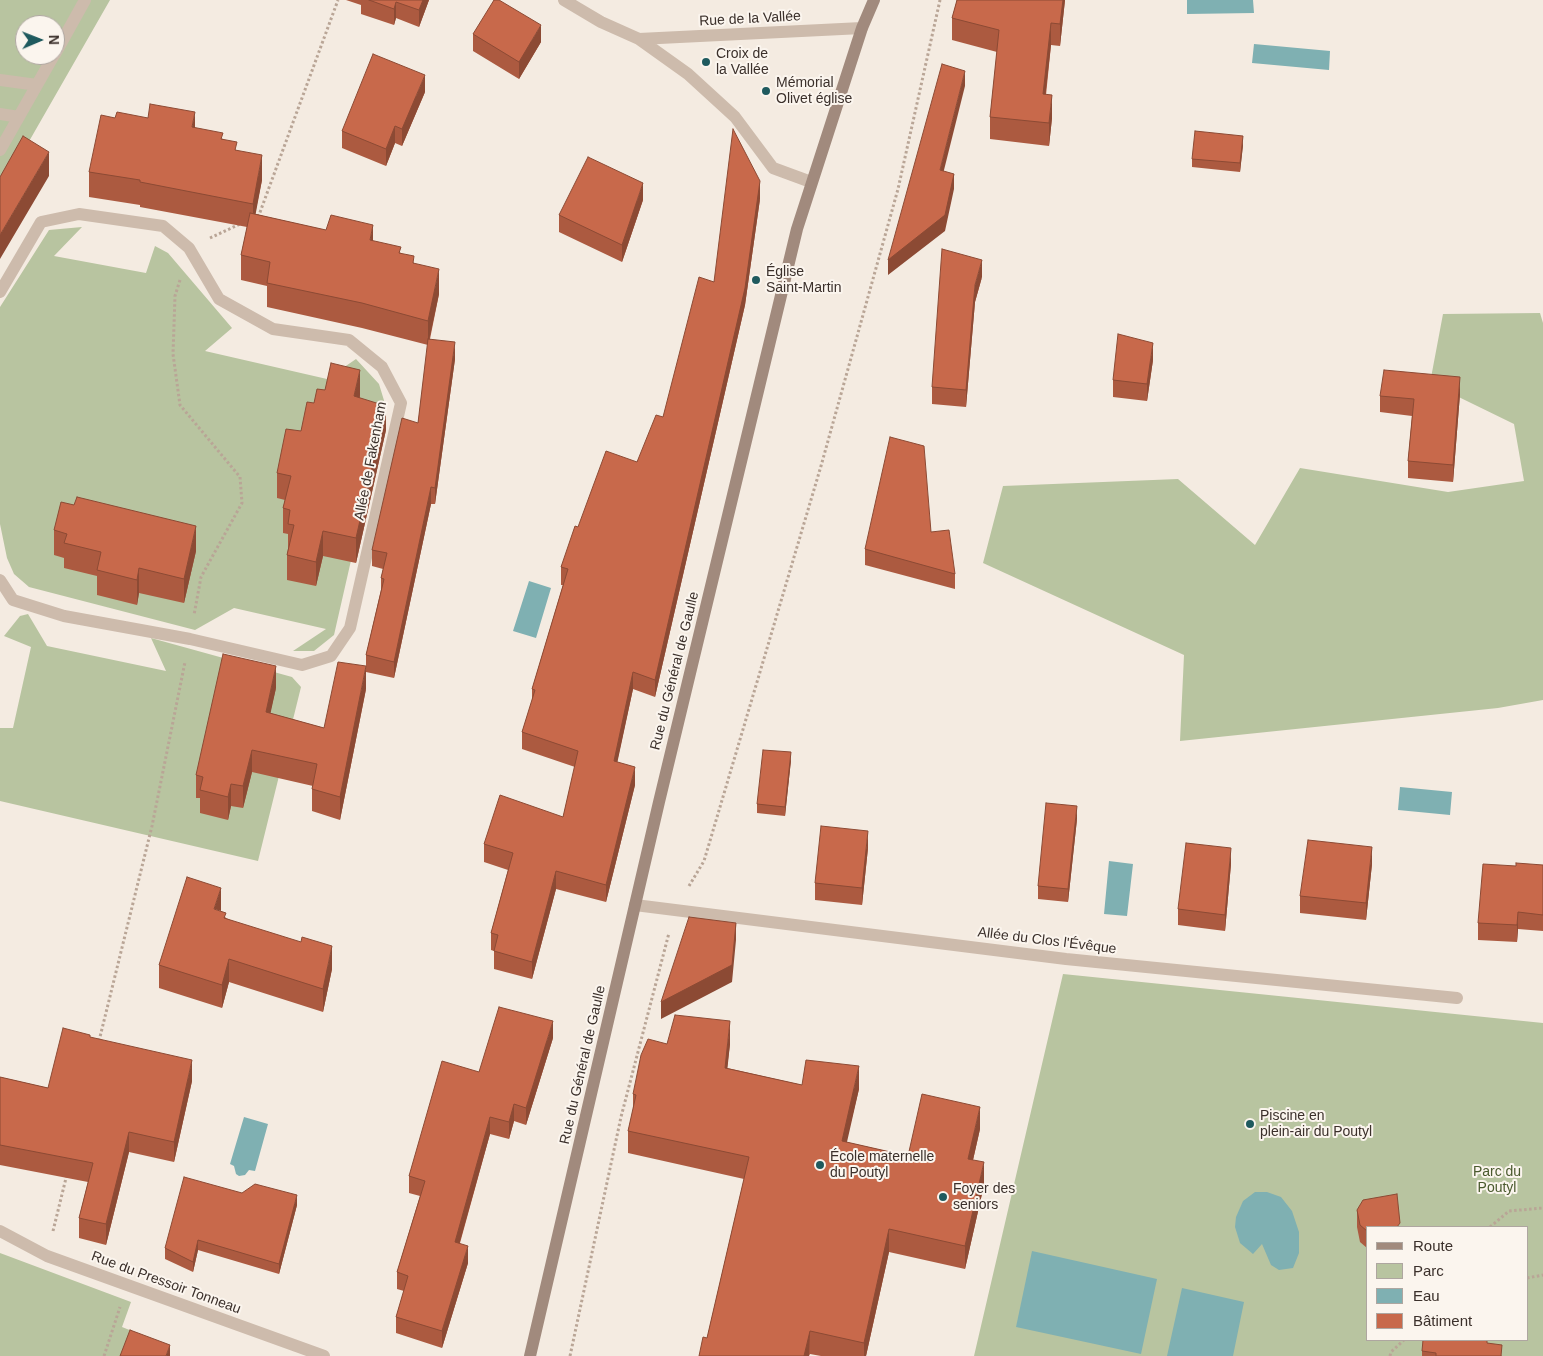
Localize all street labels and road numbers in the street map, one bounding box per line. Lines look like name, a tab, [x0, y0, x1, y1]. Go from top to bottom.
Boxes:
street label: Rue de la Vallée	[699, 8, 801, 30]
street label: Allée de Fakenham	[351, 400, 391, 522]
street label: Rue du Général de Gaulle	[647, 590, 703, 752]
street label: Allée du Clos l'Évêque	[977, 924, 1117, 958]
street label: Rue du Général de Gaulle	[557, 984, 609, 1146]
street label: Rue du Pressoir Tonneau	[89, 1248, 243, 1318]

